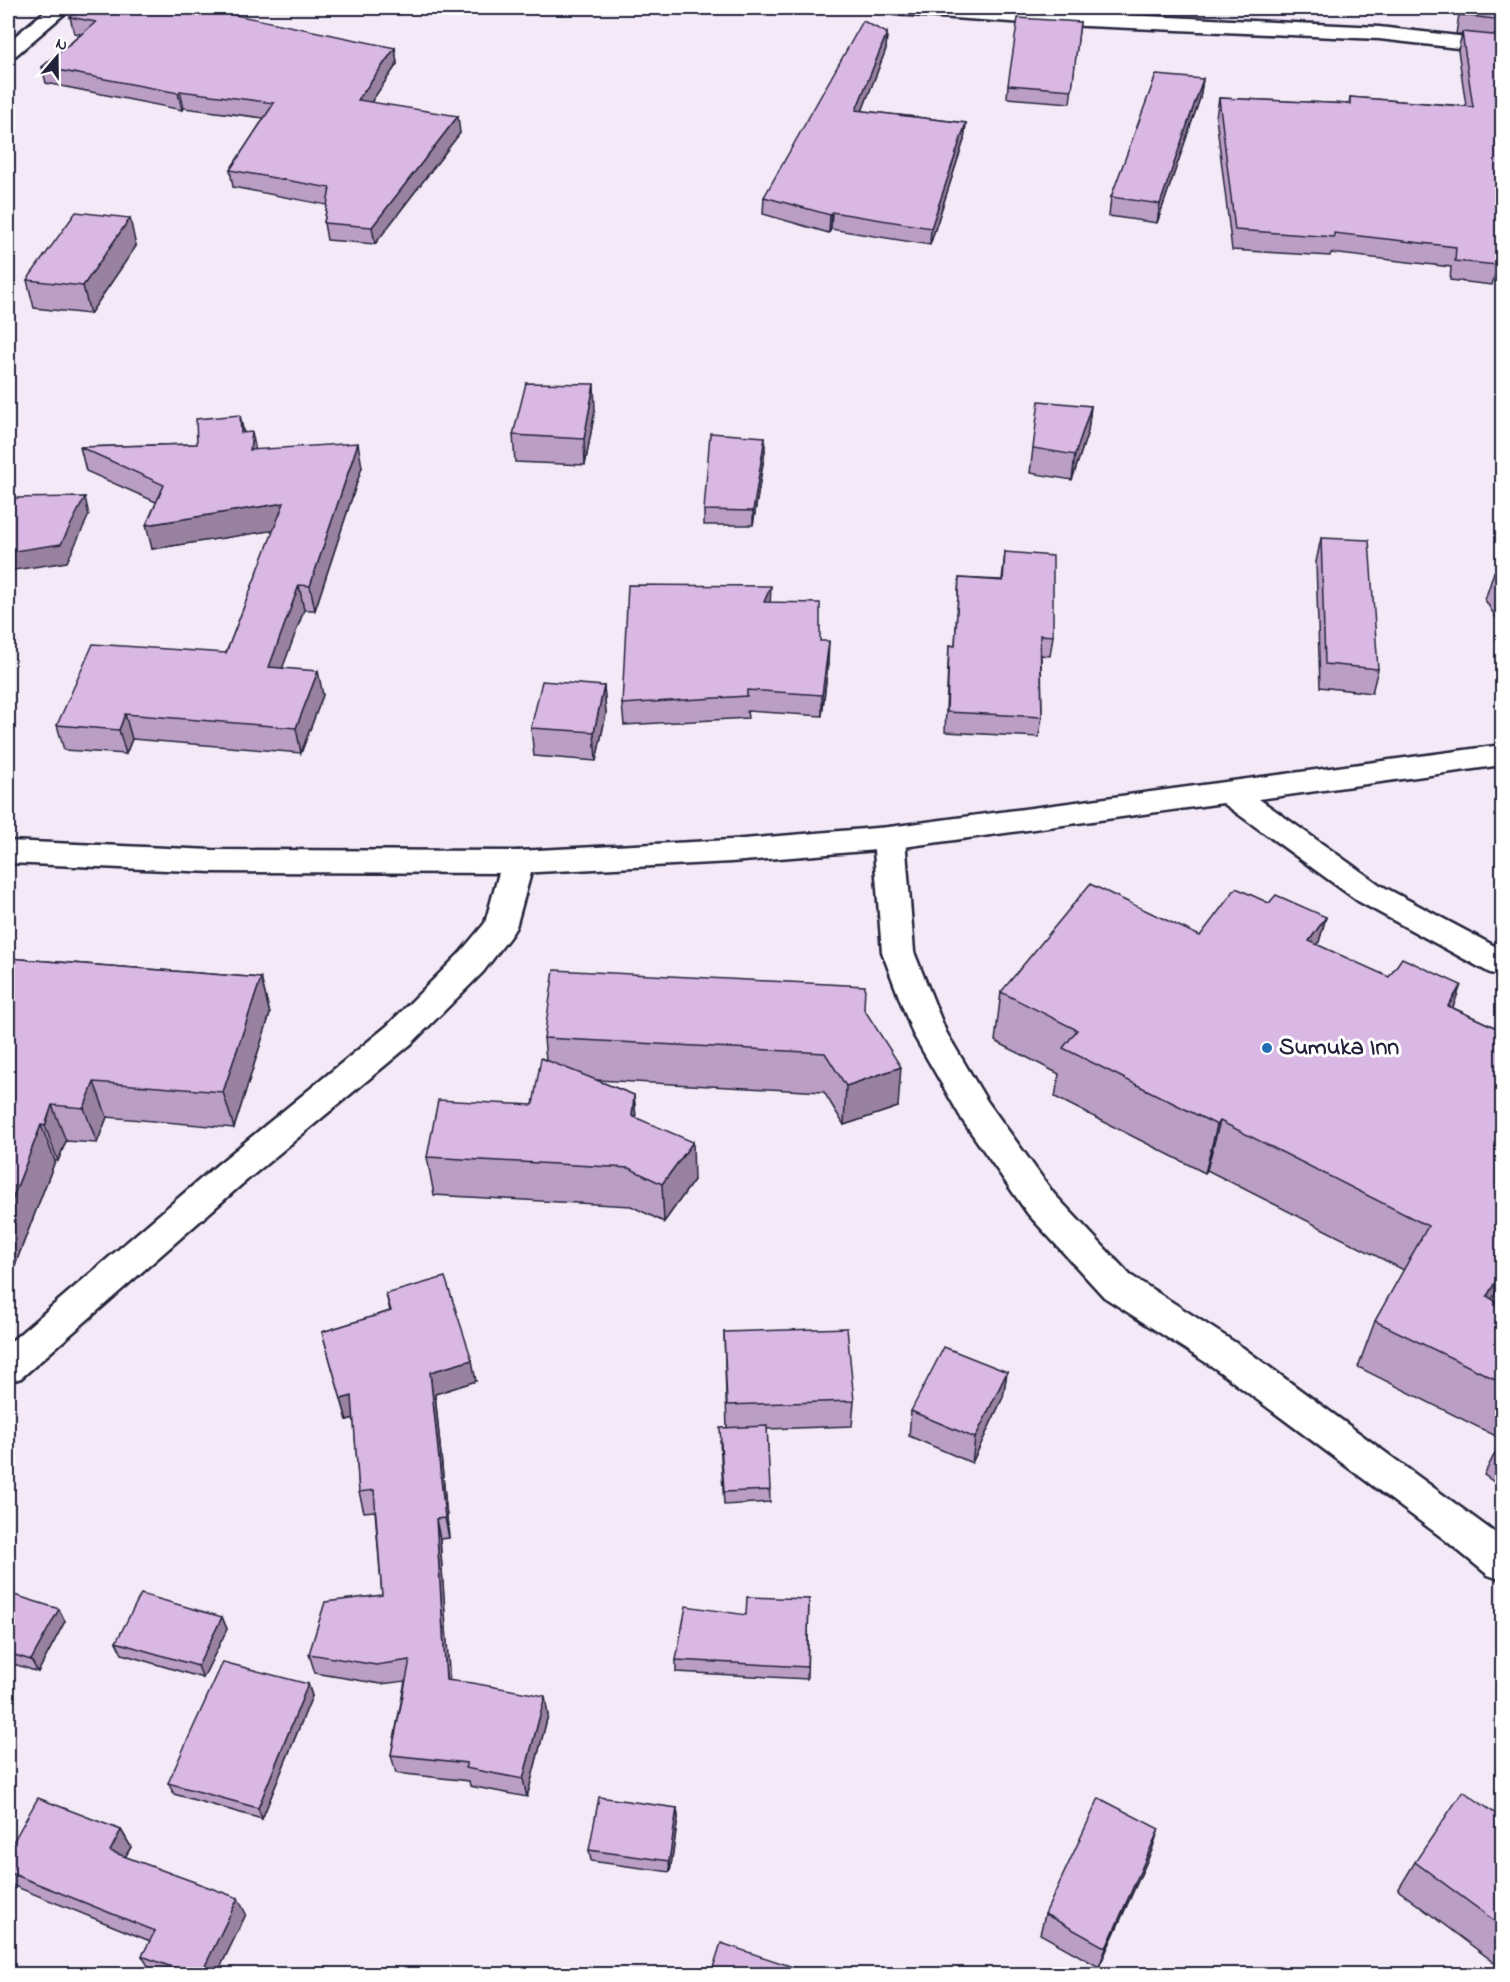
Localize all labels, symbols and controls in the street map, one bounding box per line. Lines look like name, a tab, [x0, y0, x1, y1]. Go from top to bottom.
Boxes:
north arrow	[27, 27, 87, 87]
text: N	[52, 32, 71, 58]
place label: Sumuka Inn	[1279, 1031, 1399, 1066]
marker: Sumuka Inn	[1260, 1041, 1274, 1055]

